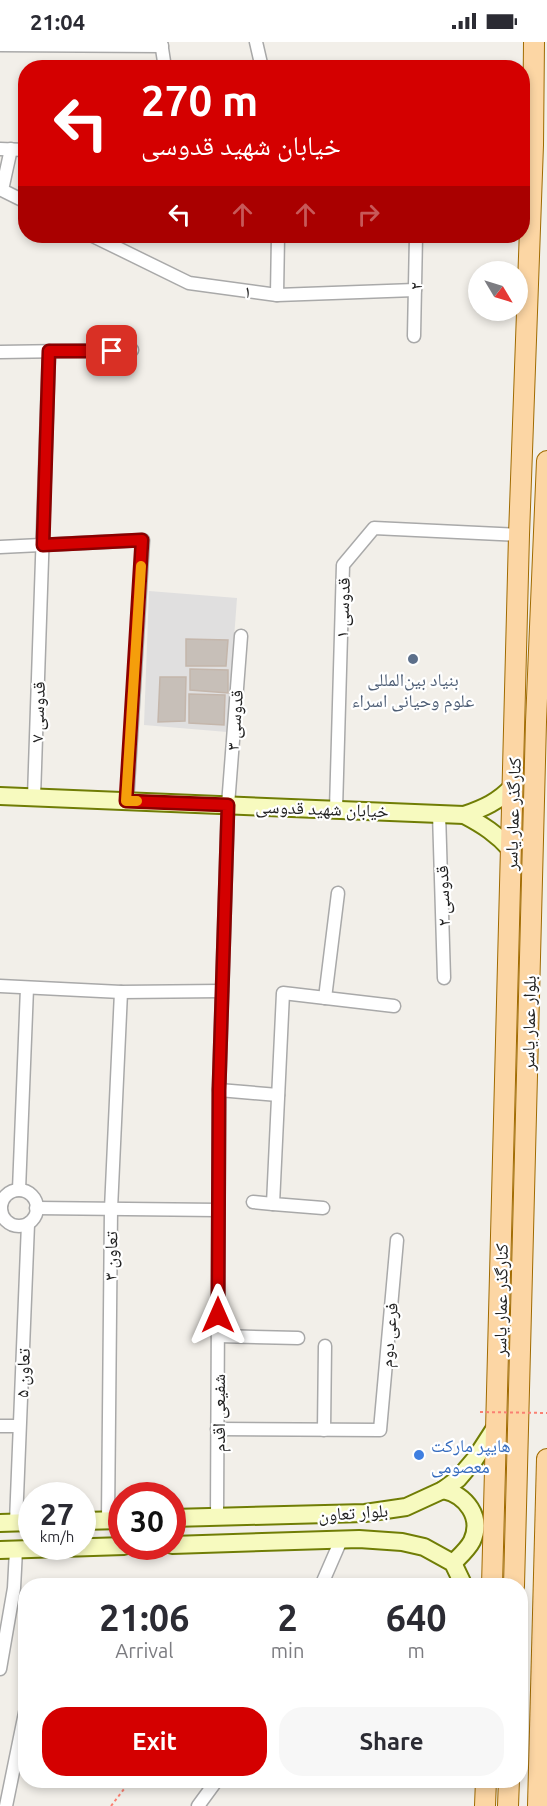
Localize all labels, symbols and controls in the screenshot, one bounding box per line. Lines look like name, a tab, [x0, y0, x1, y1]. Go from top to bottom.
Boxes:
text: 21:04	[30, 9, 85, 34]
text: 270 m	[141, 77, 258, 124]
icon: left	[42, 84, 120, 162]
text: خیابان شهید قدوسی	[141, 130, 341, 160]
icon: left	[163, 198, 196, 231]
icon: ahead	[226, 198, 259, 231]
icon: ahead	[289, 198, 322, 231]
icon: right	[352, 198, 385, 231]
north arrow	[468, 261, 528, 321]
map controls	[468, 261, 528, 321]
street label: ۱	[243, 281, 253, 301]
street label: ۲	[405, 282, 425, 290]
pin	[86, 325, 137, 376]
icon: arrive	[95, 334, 128, 367]
street label: قدوسی ۱	[331, 577, 355, 639]
marker: بنیاد بین‌المللی علوم وحیانی اسراء	[406, 652, 420, 666]
place label: بنیاد بین‌المللی علوم وحیانی اسراء	[352, 669, 474, 713]
street label: قدوسی ۷	[26, 681, 50, 743]
street label: قدوسی ۳	[222, 689, 248, 751]
street label: کنارگذر عمار یاسر	[500, 757, 525, 872]
street label: خیابان شهید قدوسی	[255, 796, 389, 822]
street label: قدوسی ۲	[431, 865, 455, 927]
street label: بلوار عمار یاسر	[517, 975, 540, 1072]
street label: تعاون ۳	[100, 1231, 122, 1281]
street label: کنارگذر عمار یاسر	[489, 1243, 512, 1358]
position arrow	[186, 1283, 250, 1347]
street label: فرعی دوم	[375, 1302, 404, 1369]
street label: تعاون ۵	[11, 1348, 35, 1398]
street label: شفیعی اقدم	[208, 1374, 231, 1452]
place label: هایپر مارکت معصومی	[431, 1435, 511, 1478]
marker: هایپر مارکت معصومی	[412, 1448, 426, 1462]
speed limit sign: 30	[108, 1482, 186, 1560]
text: 27	[40, 1497, 74, 1531]
street label: بلوار تعاون	[317, 1500, 389, 1526]
text: km/h	[40, 1528, 74, 1545]
text: 21:06	[99, 1597, 189, 1638]
text: 2	[277, 1597, 298, 1638]
text: 640	[386, 1597, 447, 1638]
text: Arrival	[115, 1639, 174, 1662]
text: min	[271, 1639, 304, 1662]
text: m	[408, 1639, 425, 1662]
button: Exit	[42, 1707, 267, 1776]
button: Share	[279, 1707, 504, 1776]

